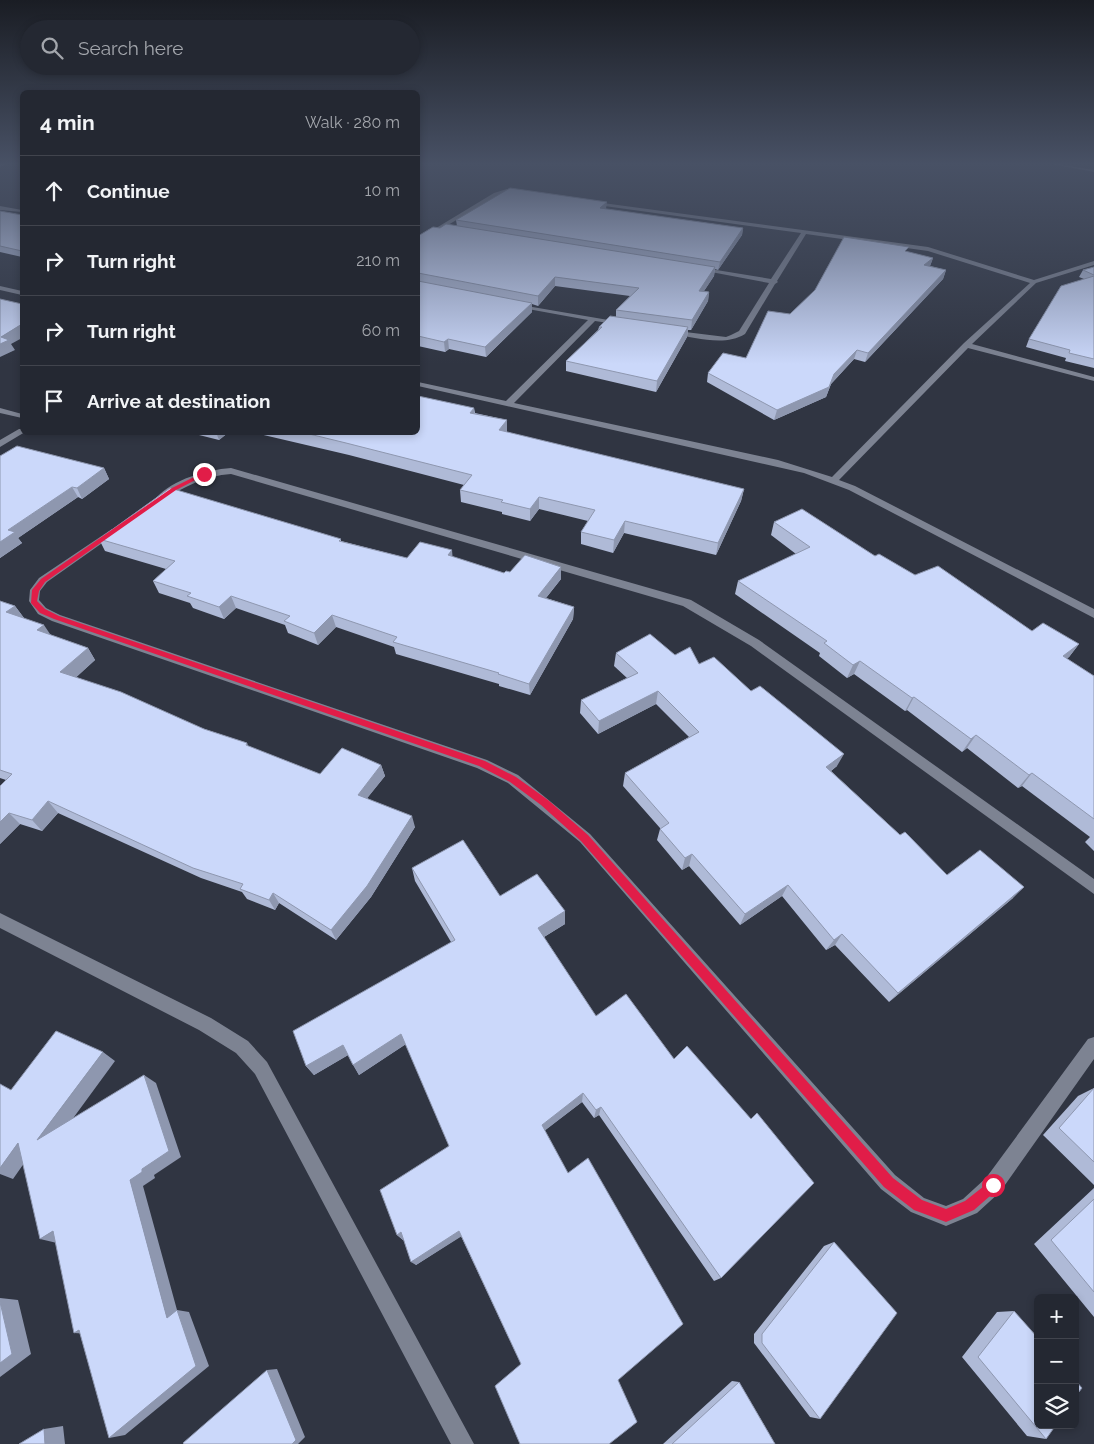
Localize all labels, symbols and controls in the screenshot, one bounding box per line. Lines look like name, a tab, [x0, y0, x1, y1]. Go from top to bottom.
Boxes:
search box	[20, 20, 420, 75]
icon: search	[38, 34, 66, 62]
text: Search here	[78, 37, 184, 59]
text: 4 min	[40, 110, 95, 135]
text: Walk · 280 m	[305, 113, 400, 132]
icon: ahead	[40, 177, 68, 205]
text: Continue	[87, 180, 170, 202]
text: 10 m	[365, 181, 400, 200]
icon: right	[40, 247, 68, 275]
text: Turn right	[87, 250, 176, 272]
text: 210 m	[356, 251, 400, 270]
icon: right	[40, 317, 68, 345]
text: Turn right	[87, 320, 176, 342]
text: 60 m	[362, 321, 400, 340]
icon: arrive	[40, 387, 68, 415]
text: Arrive at destination	[87, 390, 271, 412]
route end	[193, 463, 216, 486]
route start	[982, 1174, 1005, 1197]
map controls	[1034, 1294, 1079, 1429]
button: +	[1034, 1294, 1079, 1339]
button: −	[1034, 1339, 1079, 1384]
button: layers	[1034, 1384, 1079, 1429]

